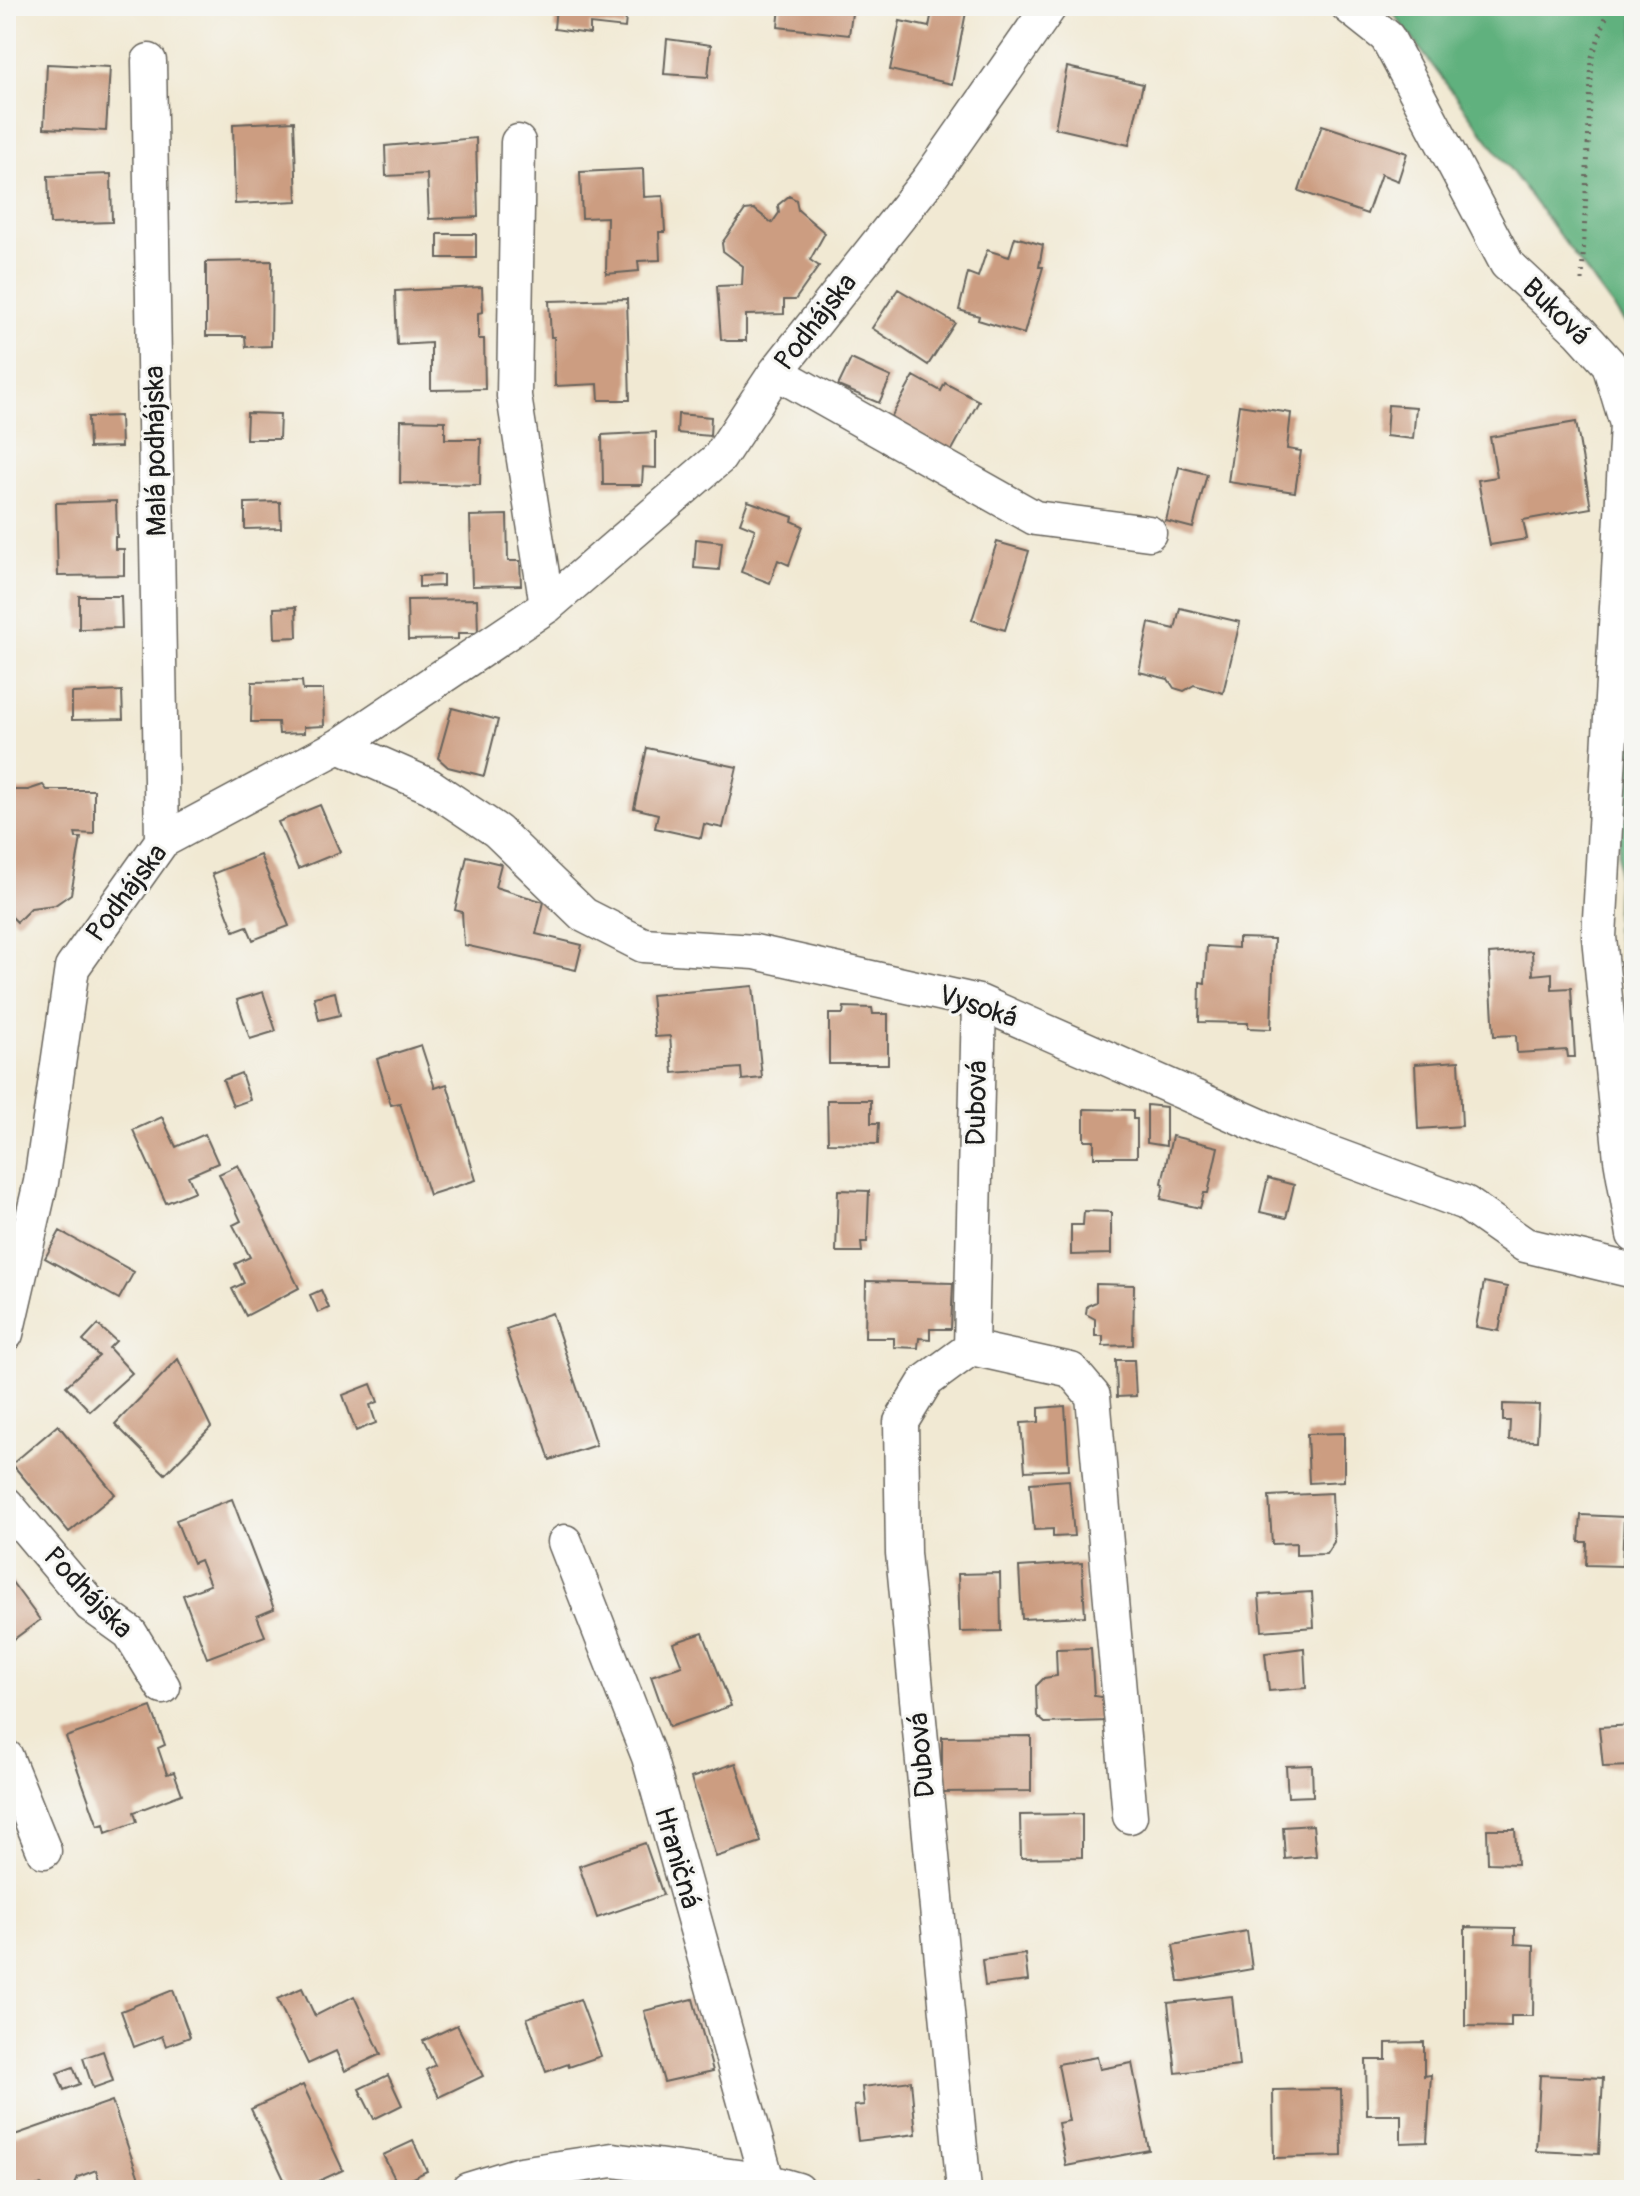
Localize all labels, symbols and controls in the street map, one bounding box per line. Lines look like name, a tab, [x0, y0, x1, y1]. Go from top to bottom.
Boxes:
street label: Podhájska	[767, 266, 865, 378]
street label: Buková	[1514, 271, 1598, 353]
street label: Malá podhájska	[137, 365, 175, 537]
street label: Podhájska	[79, 837, 175, 949]
street label: Vysoká	[934, 978, 1022, 1036]
street label: Dubová	[959, 1060, 995, 1146]
street label: Podhájska	[36, 1540, 140, 1646]
street label: Dubová	[901, 1711, 943, 1799]
street label: Hraničná	[646, 1803, 708, 1913]

